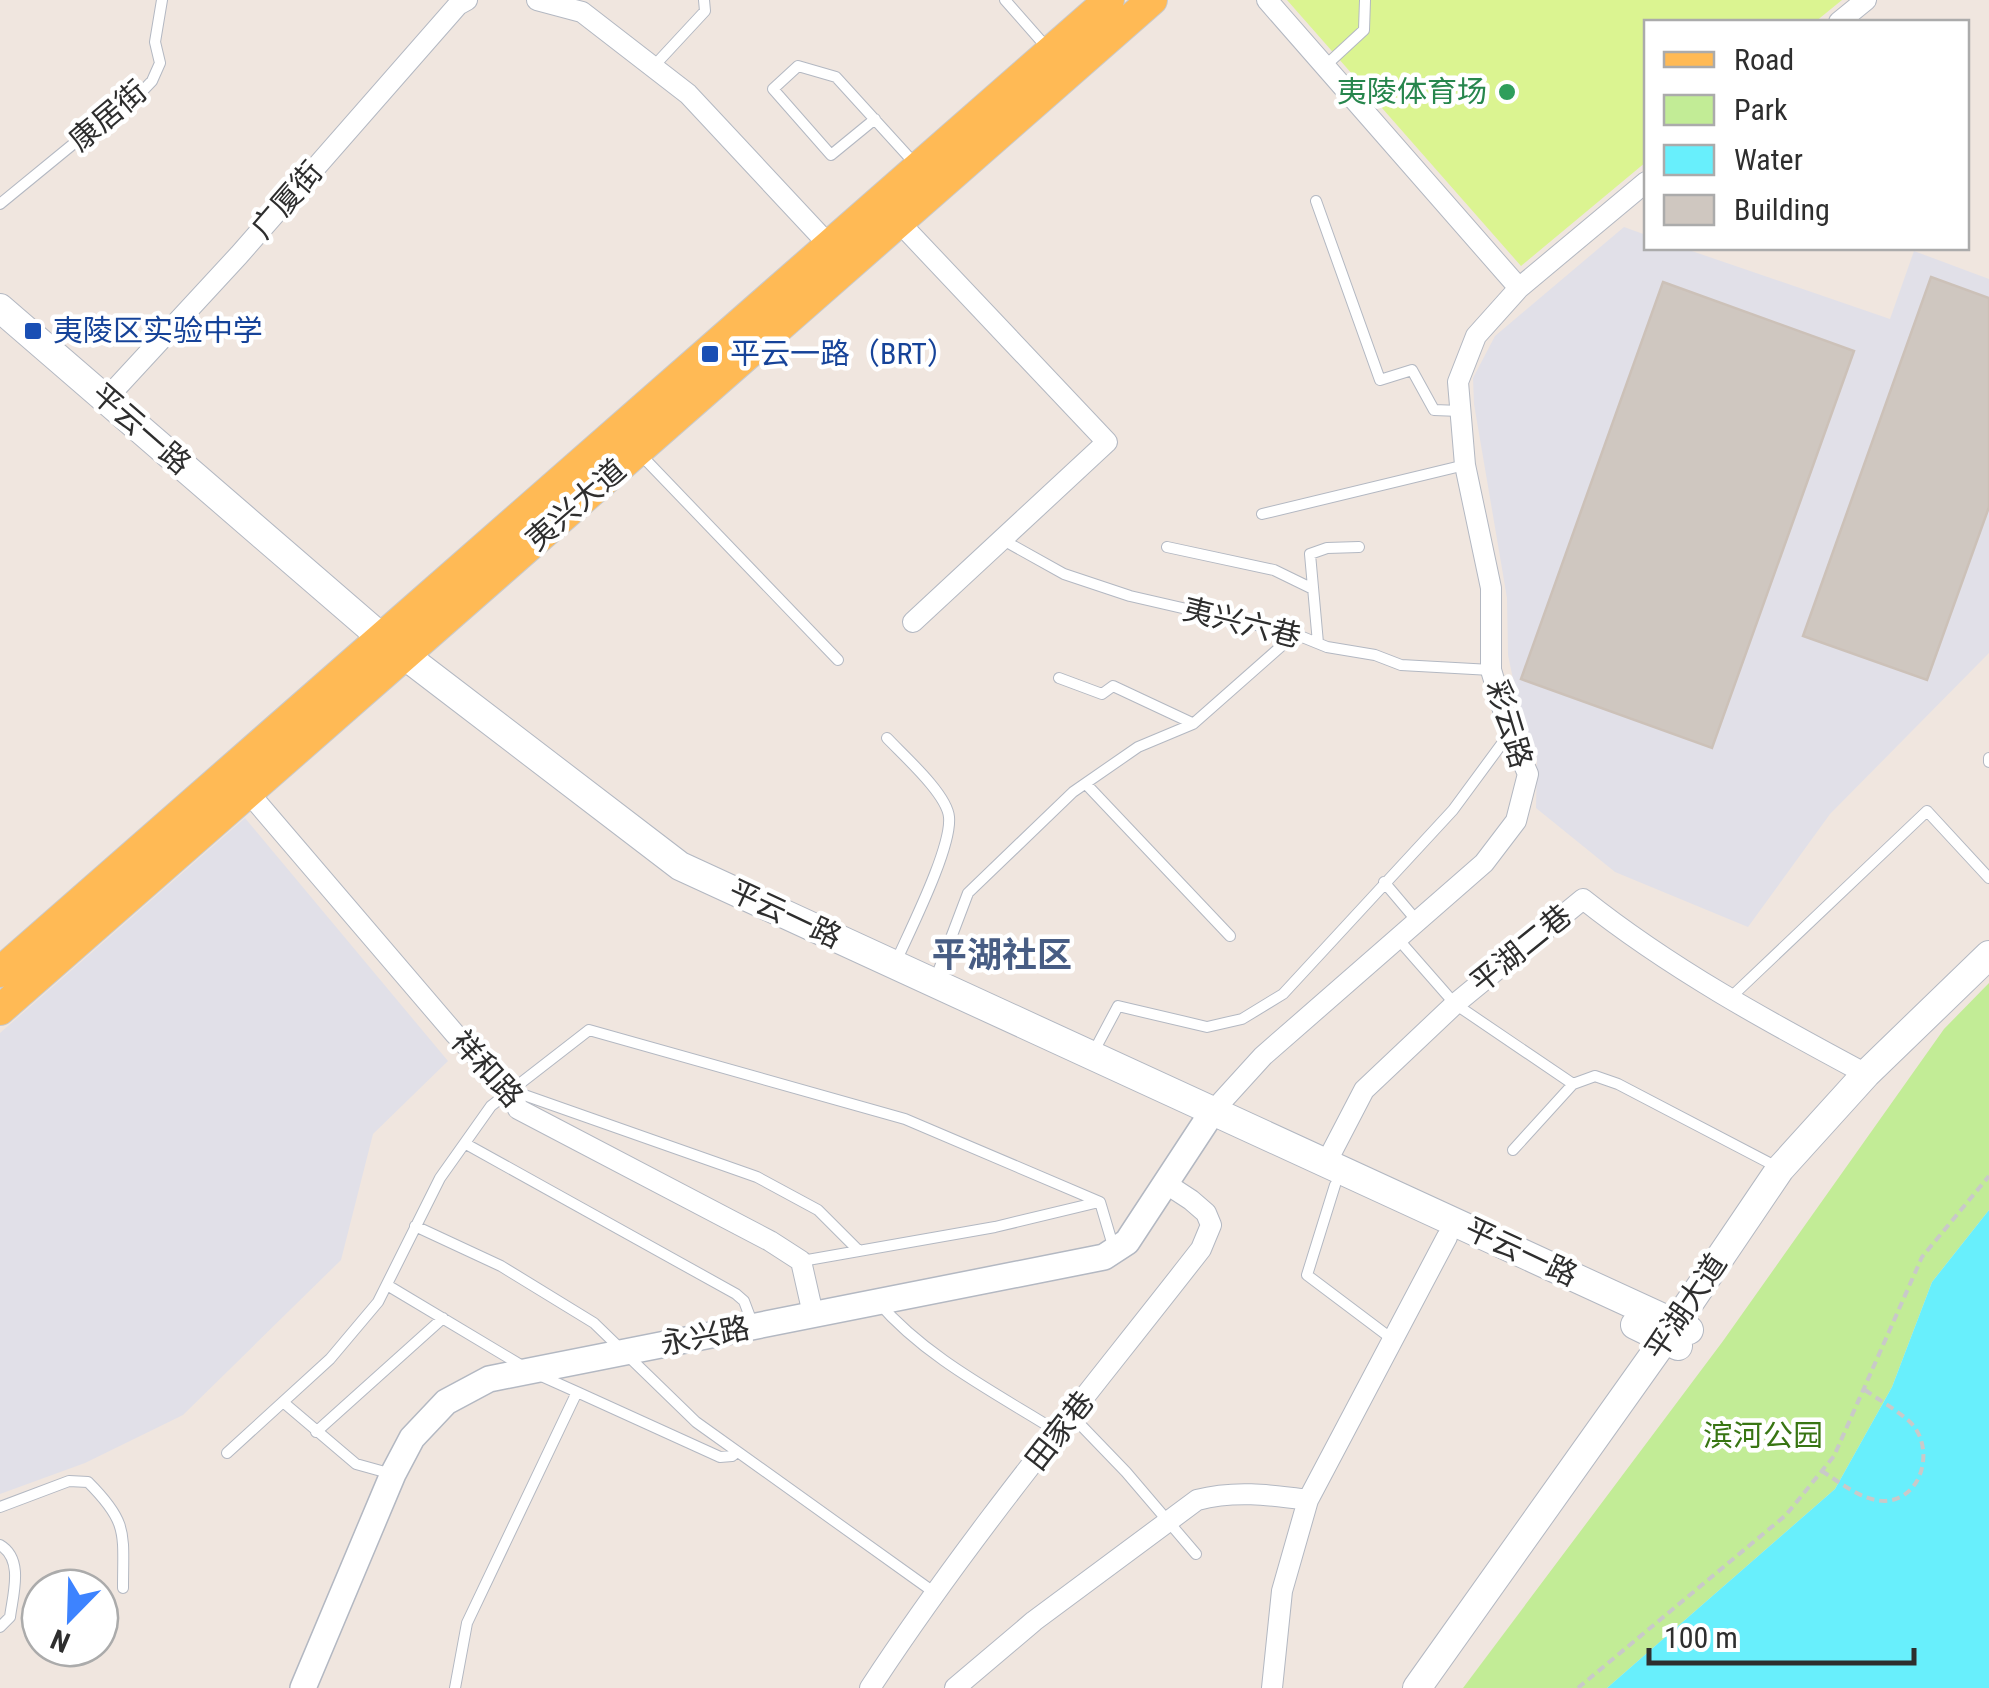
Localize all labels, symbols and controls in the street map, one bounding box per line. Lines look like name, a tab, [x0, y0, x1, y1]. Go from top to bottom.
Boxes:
legend	[1644, 20, 1969, 250]
text: Road	[1734, 42, 1794, 77]
street label: 康居街	[62, 73, 153, 158]
place label: 夷陵体育场	[1337, 74, 1487, 109]
marker: 夷陵体育场	[1496, 81, 1518, 103]
text: Park	[1734, 92, 1788, 127]
text: Water	[1734, 142, 1803, 177]
street label: 广厦街	[244, 154, 329, 245]
text: Building	[1734, 192, 1830, 227]
place label: 夷陵区实验中学	[53, 313, 263, 348]
marker: 夷陵区实验中学	[22, 320, 44, 342]
place label: 平云一路（BRT）	[730, 336, 957, 371]
marker: 平云一路（BRT）	[699, 343, 721, 365]
street label: 平云一路	[85, 376, 198, 481]
street label: 夷兴大道	[519, 452, 632, 557]
street label: 夷兴六巷	[1180, 591, 1305, 654]
street label: 彩云路	[1480, 676, 1539, 772]
street label: 平云一路	[723, 872, 847, 955]
street label: 平湖二巷	[1463, 897, 1578, 1000]
district label: 平湖社区	[932, 935, 1072, 976]
street label: 祥和路	[444, 1024, 530, 1114]
street label: 平云一路	[1459, 1210, 1583, 1293]
street label: 平湖大道	[1638, 1247, 1734, 1366]
street label: 永兴路	[657, 1310, 752, 1361]
street label: 田家巷	[1018, 1384, 1101, 1477]
park label: 滨河公园	[1703, 1418, 1823, 1453]
north arrow	[20, 1568, 120, 1668]
scale bar	[1649, 1603, 1914, 1665]
text: 100 m	[1664, 1620, 1738, 1655]
text: N	[46, 1622, 75, 1659]

